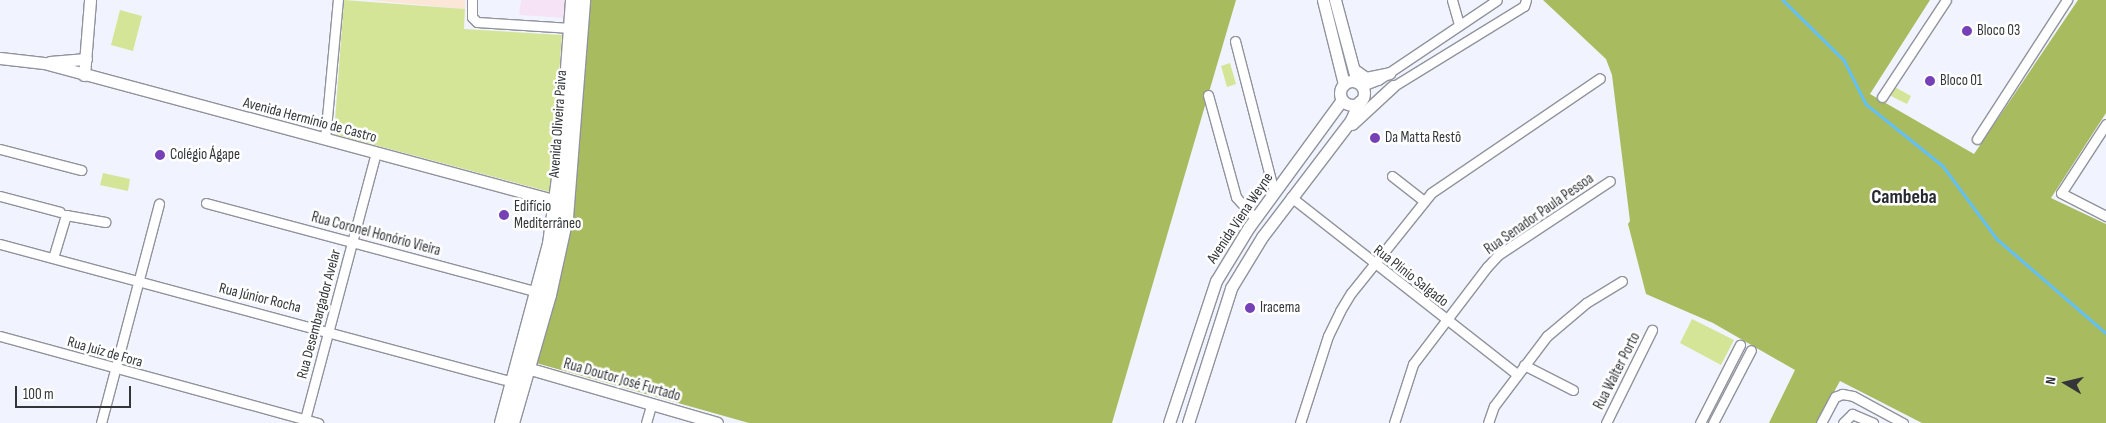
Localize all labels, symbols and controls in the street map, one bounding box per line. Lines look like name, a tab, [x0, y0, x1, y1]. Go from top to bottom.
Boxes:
place label: Bloco 03	[1977, 22, 2020, 40]
marker: Bloco 03	[1961, 25, 1973, 37]
street label: Avenida Oliveira Paiva	[545, 70, 571, 178]
place label: Bloco 01	[1940, 72, 1982, 90]
marker: Bloco 01	[1924, 75, 1936, 87]
street label: Avenida Hermínio de Castro	[241, 94, 379, 146]
place label: Da Matta Restô	[1385, 129, 1461, 147]
marker: Da Matta Restô	[1369, 132, 1381, 144]
place label: Colégio Ágape	[170, 146, 240, 164]
marker: Colégio Ágape	[154, 149, 166, 161]
street label: Avenida Viena Weyne	[1203, 169, 1277, 267]
street label: Rua Senador Paula Pessoa	[1481, 170, 1597, 258]
district label: Cambeba	[1871, 185, 1937, 209]
place label: Edifício Mediterrâneo	[514, 197, 581, 232]
street label: Rua Coronel Honório Vieira	[309, 208, 443, 260]
marker: Edifício Mediterrâneo	[498, 209, 510, 221]
street label: Rua Plínio Salgado	[1370, 241, 1452, 311]
street label: Rua Desembargador Avelar	[293, 247, 345, 381]
street label: Rua Júnior Rocha	[217, 279, 303, 317]
place label: Iracema	[1260, 299, 1300, 317]
marker: Iracema	[1244, 302, 1256, 314]
street label: Rua Walter Porto	[1590, 329, 1644, 413]
street label: Rua Juiz de Fora	[65, 333, 145, 371]
street label: Rua Doutor José Furtado	[561, 355, 683, 405]
north arrow	[2041, 358, 2091, 408]
scale bar	[18, 376, 134, 408]
text: N	[2042, 376, 2060, 386]
text: 100 m	[23, 385, 54, 404]

